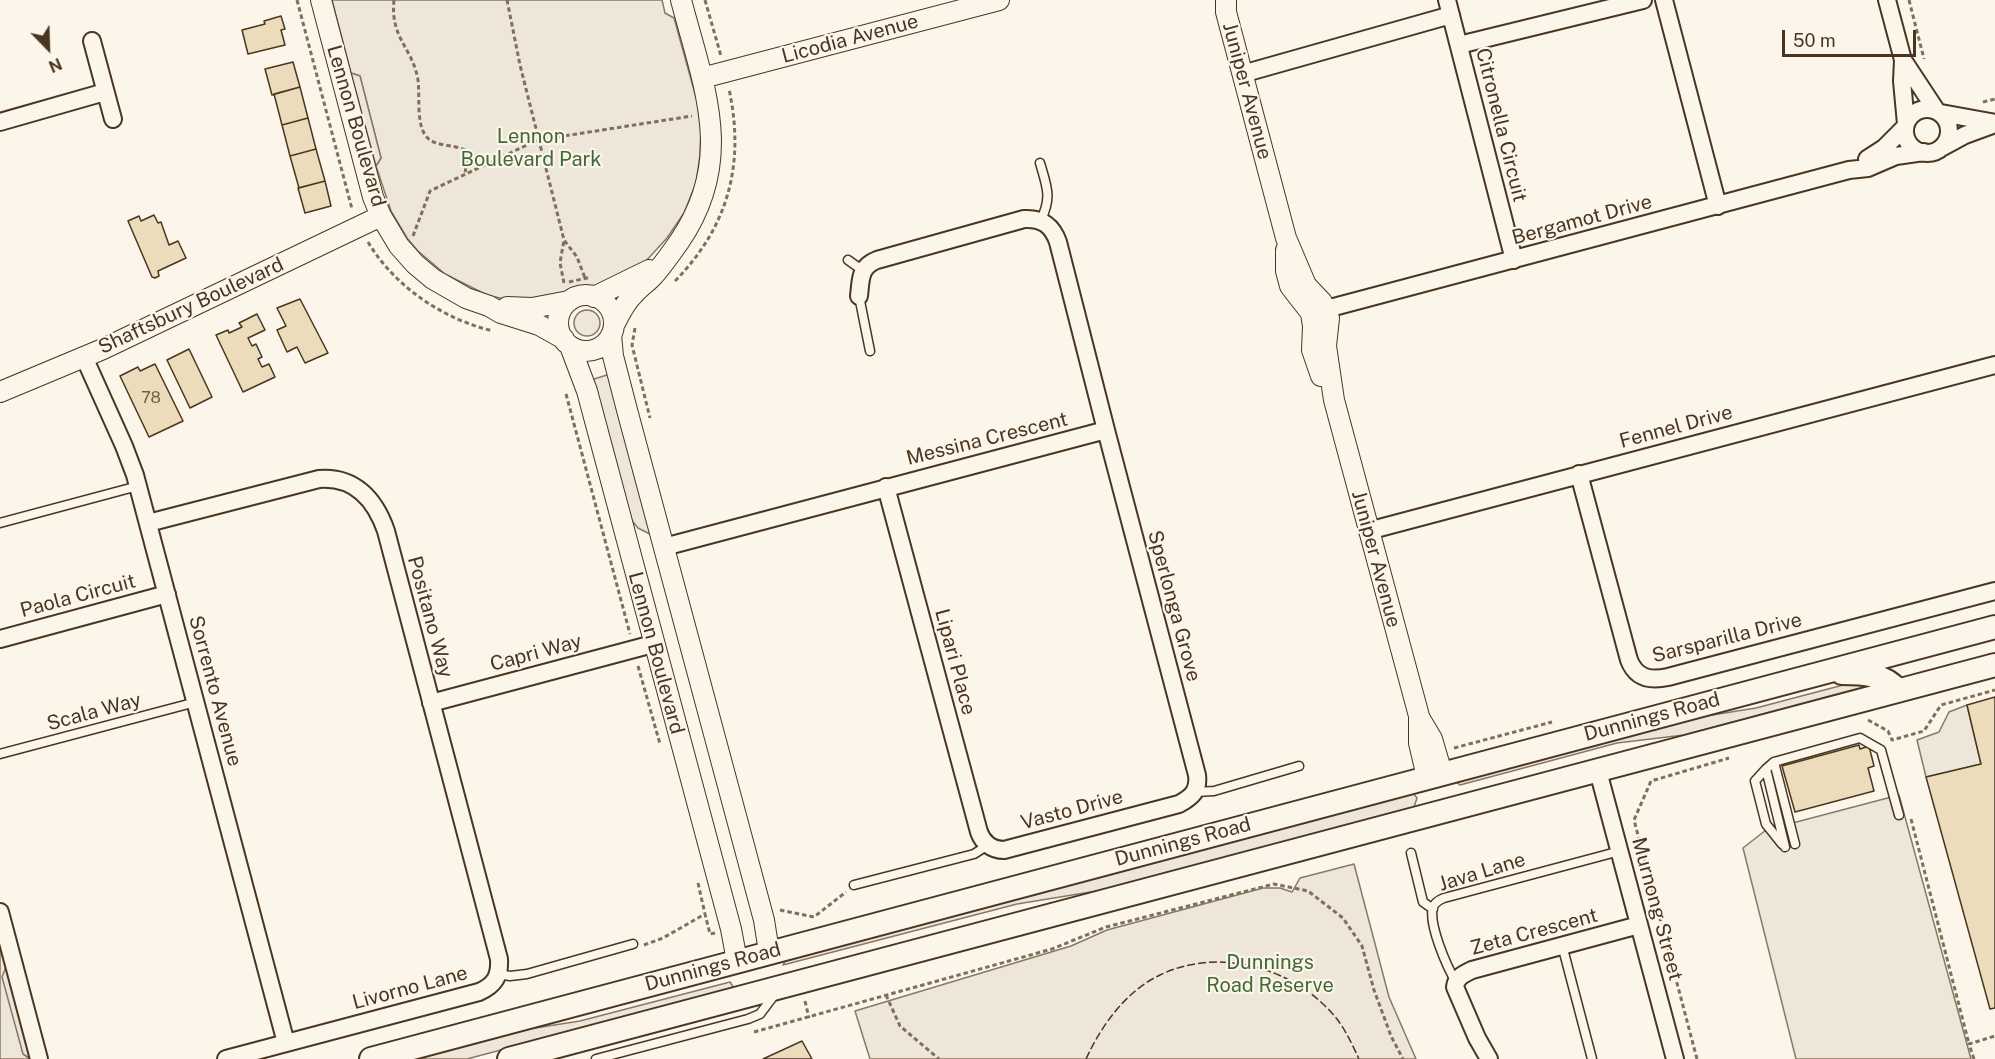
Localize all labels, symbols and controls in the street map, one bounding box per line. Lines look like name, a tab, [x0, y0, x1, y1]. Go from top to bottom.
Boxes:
street label: Licodia Avenue	[779, 9, 921, 69]
north arrow	[18, 18, 78, 78]
scale bar	[1785, 18, 1918, 56]
street label: Juniper Avenue	[1217, 20, 1277, 162]
text: 50 m	[1793, 30, 1836, 51]
street label: Lennon Boulevard	[321, 42, 391, 210]
street label: Citronella Circuit	[1470, 46, 1532, 204]
text: N	[46, 54, 65, 76]
park label: Lennon Boulevard Park	[460, 125, 602, 172]
street label: Bergamot Drive	[1509, 190, 1655, 250]
street label: Shaftsbury Boulevard	[95, 252, 287, 360]
house number: 78	[141, 388, 161, 408]
street label: Fennel Drive	[1617, 400, 1735, 454]
street label: Messina Crescent	[904, 407, 1070, 471]
street label: Juniper Avenue	[1346, 488, 1406, 630]
street label: Sperlonga Grove	[1142, 528, 1206, 684]
street label: Positano Way	[402, 554, 458, 680]
street label: Paola Circuit	[18, 569, 138, 623]
street label: Lennon Boulevard	[623, 569, 689, 737]
street label: Lipari Place	[929, 606, 981, 718]
street label: Sarsparilla Drive	[1650, 608, 1804, 668]
street label: Sorrento Avenue	[183, 613, 247, 769]
street label: Capri Way	[488, 629, 584, 677]
street label: Dunnings Road	[1581, 687, 1723, 747]
street label: Scala Way	[44, 688, 144, 736]
street label: Vasto Drive	[1018, 785, 1126, 835]
street label: Dunnings Road	[1112, 812, 1254, 872]
street label: Murnong Street	[1626, 835, 1688, 983]
street label: Java Lane	[1436, 847, 1528, 897]
street label: Zeta Crescent	[1468, 903, 1600, 961]
street label: Dunnings Road	[642, 937, 784, 997]
park label: Dunnings Road Reserve	[1206, 951, 1334, 998]
street label: Livorno Lane	[350, 961, 470, 1015]

